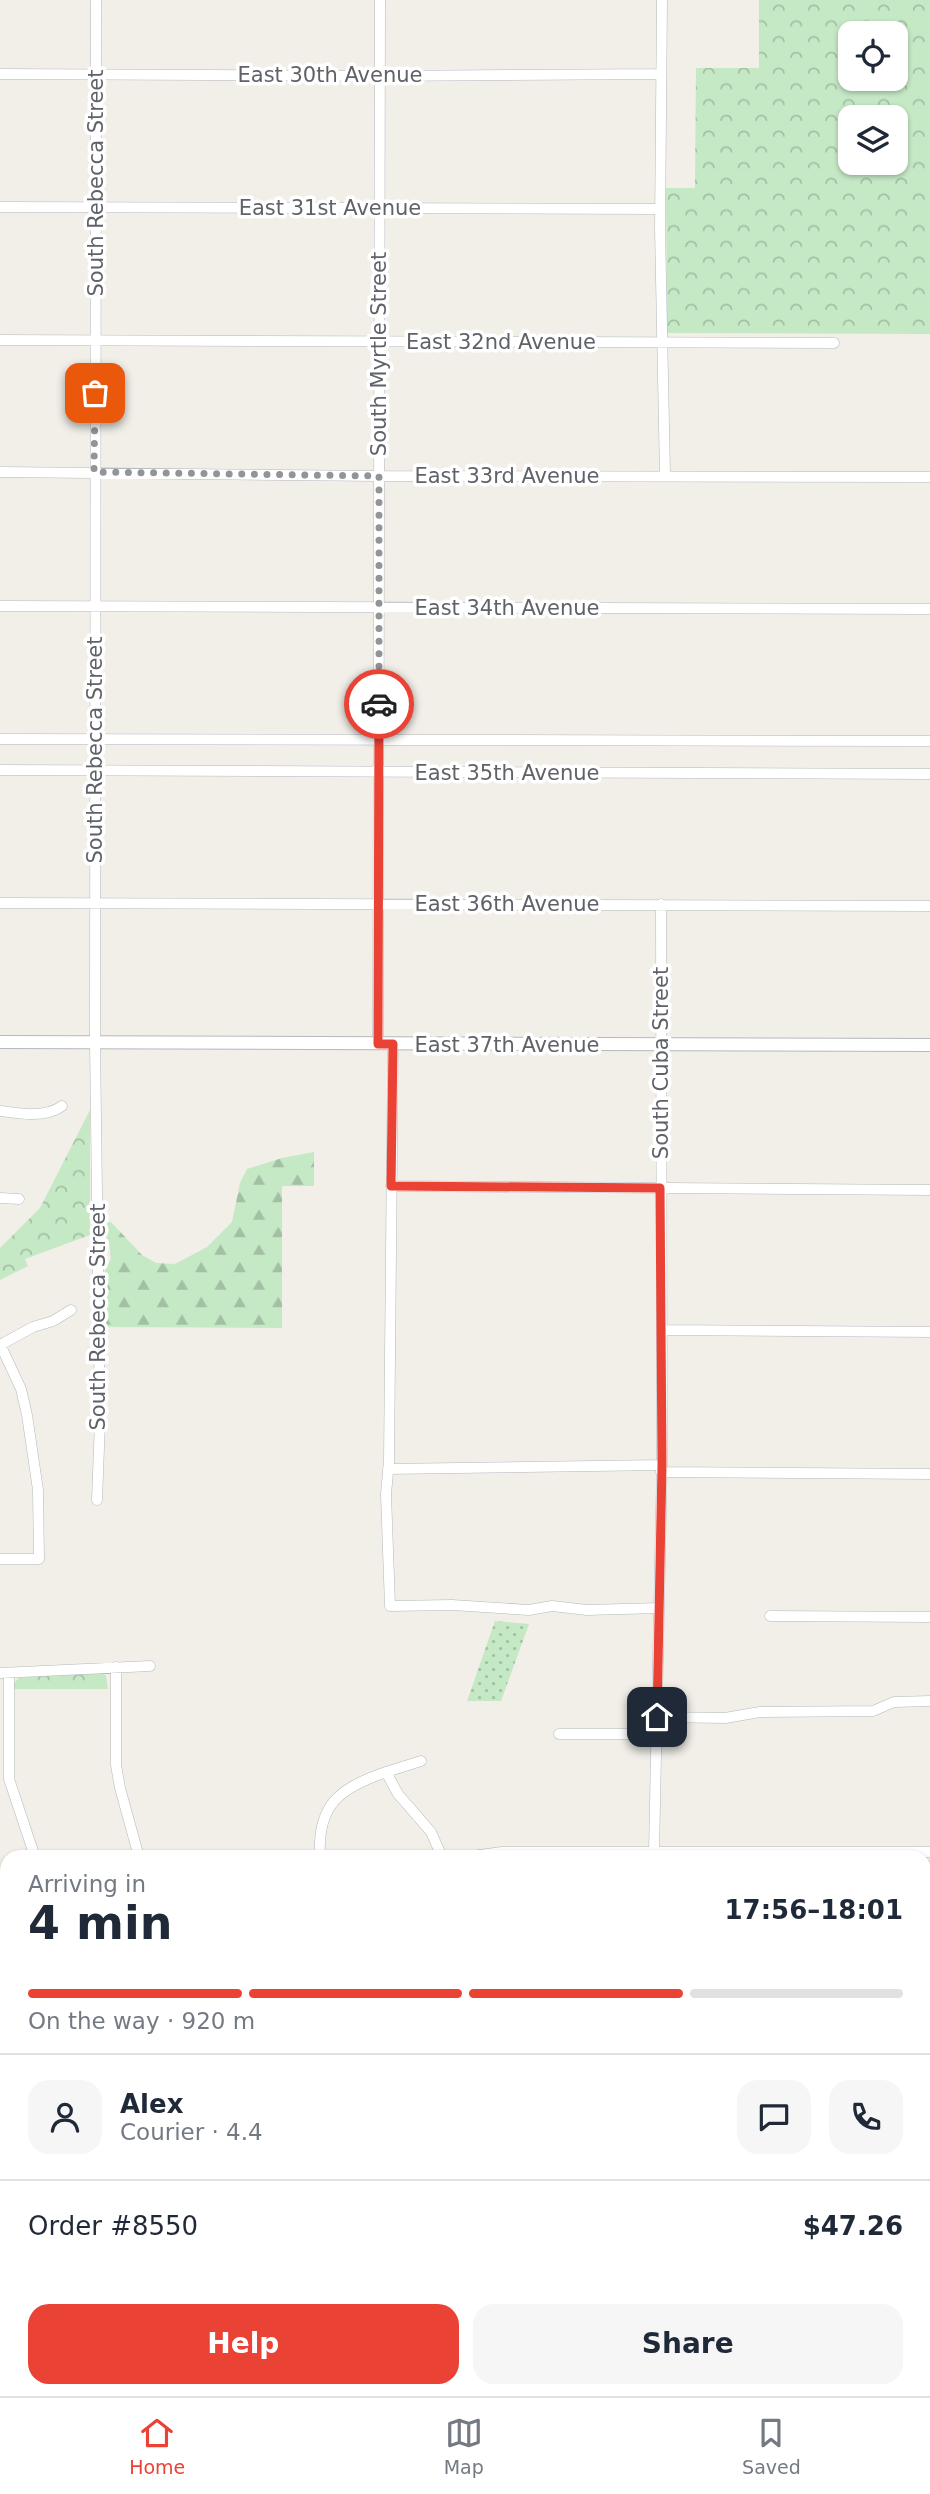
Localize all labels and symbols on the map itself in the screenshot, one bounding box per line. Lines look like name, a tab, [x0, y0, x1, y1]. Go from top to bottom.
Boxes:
street label: East 30th Avenue	[238, 63, 422, 87]
street label: South Rebecca Street	[84, 70, 108, 296]
street label: East 31st Avenue	[239, 196, 421, 220]
street label: South Myrtle Street	[367, 252, 391, 456]
street label: East 32nd Avenue	[406, 330, 596, 354]
pin	[65, 363, 125, 423]
street label: East 33rd Avenue	[414, 464, 600, 488]
street label: East 34th Avenue	[415, 596, 599, 620]
street label: South Rebecca Street	[83, 637, 107, 863]
courier	[344, 669, 414, 739]
street label: East 35th Avenue	[415, 761, 599, 785]
street label: East 36th Avenue	[415, 892, 599, 916]
street label: South Cuba Street	[649, 967, 673, 1159]
street label: East 37th Avenue	[415, 1033, 599, 1057]
street label: South Rebecca Street	[86, 1204, 110, 1430]
pin	[627, 1687, 687, 1747]

